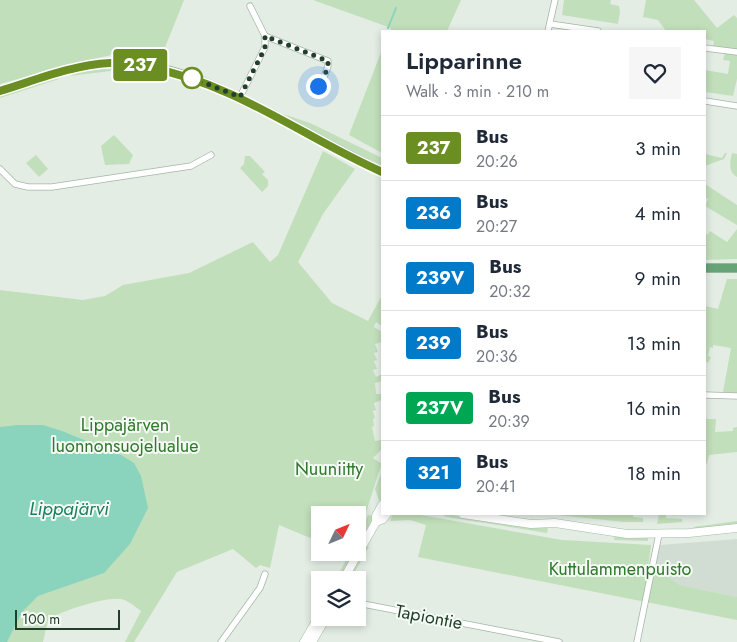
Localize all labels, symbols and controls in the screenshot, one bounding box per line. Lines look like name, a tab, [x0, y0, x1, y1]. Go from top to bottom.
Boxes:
text: Lipparinne	[406, 43, 522, 78]
button: heart	[629, 47, 681, 99]
line badge: 237	[111, 49, 169, 81]
text: 237	[123, 52, 157, 78]
unlabelled marker	[181, 67, 203, 89]
your location	[306, 74, 331, 99]
text: Walk · 3 min · 210 m	[406, 80, 549, 103]
text: Bus	[476, 123, 508, 150]
text: 237	[417, 135, 450, 161]
text: 3 min	[635, 135, 681, 162]
text: 20:26	[476, 150, 518, 173]
text: Bus	[476, 188, 508, 215]
text: 236	[416, 200, 451, 226]
text: 4 min	[634, 200, 681, 227]
text: 20:27	[476, 215, 517, 238]
text: Bus	[489, 253, 521, 280]
text: 239V	[416, 265, 464, 291]
text: 9 min	[635, 265, 681, 292]
text: 20:32	[489, 280, 531, 303]
text: Bus	[476, 318, 508, 345]
text: 239	[416, 330, 451, 356]
text: 13 min	[627, 330, 681, 357]
text: 20:36	[476, 345, 518, 368]
text: Bus	[488, 383, 521, 410]
text: 237V	[416, 395, 463, 421]
text: 16 min	[626, 395, 681, 422]
text: 20:39	[488, 410, 530, 433]
park label: Lippajärven luonnonsuojelualue	[51, 412, 199, 459]
text: Bus	[476, 448, 508, 475]
park label: Nuuniitty	[295, 456, 363, 482]
text: 321	[417, 460, 450, 486]
text: 18 min	[627, 460, 681, 487]
text: 20:41	[476, 475, 516, 498]
water label: Lippajärvi	[29, 495, 110, 522]
north arrow	[311, 506, 366, 561]
map controls	[311, 506, 366, 626]
park label: Kuttulammenpuisto	[549, 556, 691, 582]
button: layers	[311, 571, 366, 626]
street label: Tapiontie	[393, 598, 465, 636]
scale bar	[15, 607, 120, 630]
text: 100 m	[22, 609, 60, 629]

